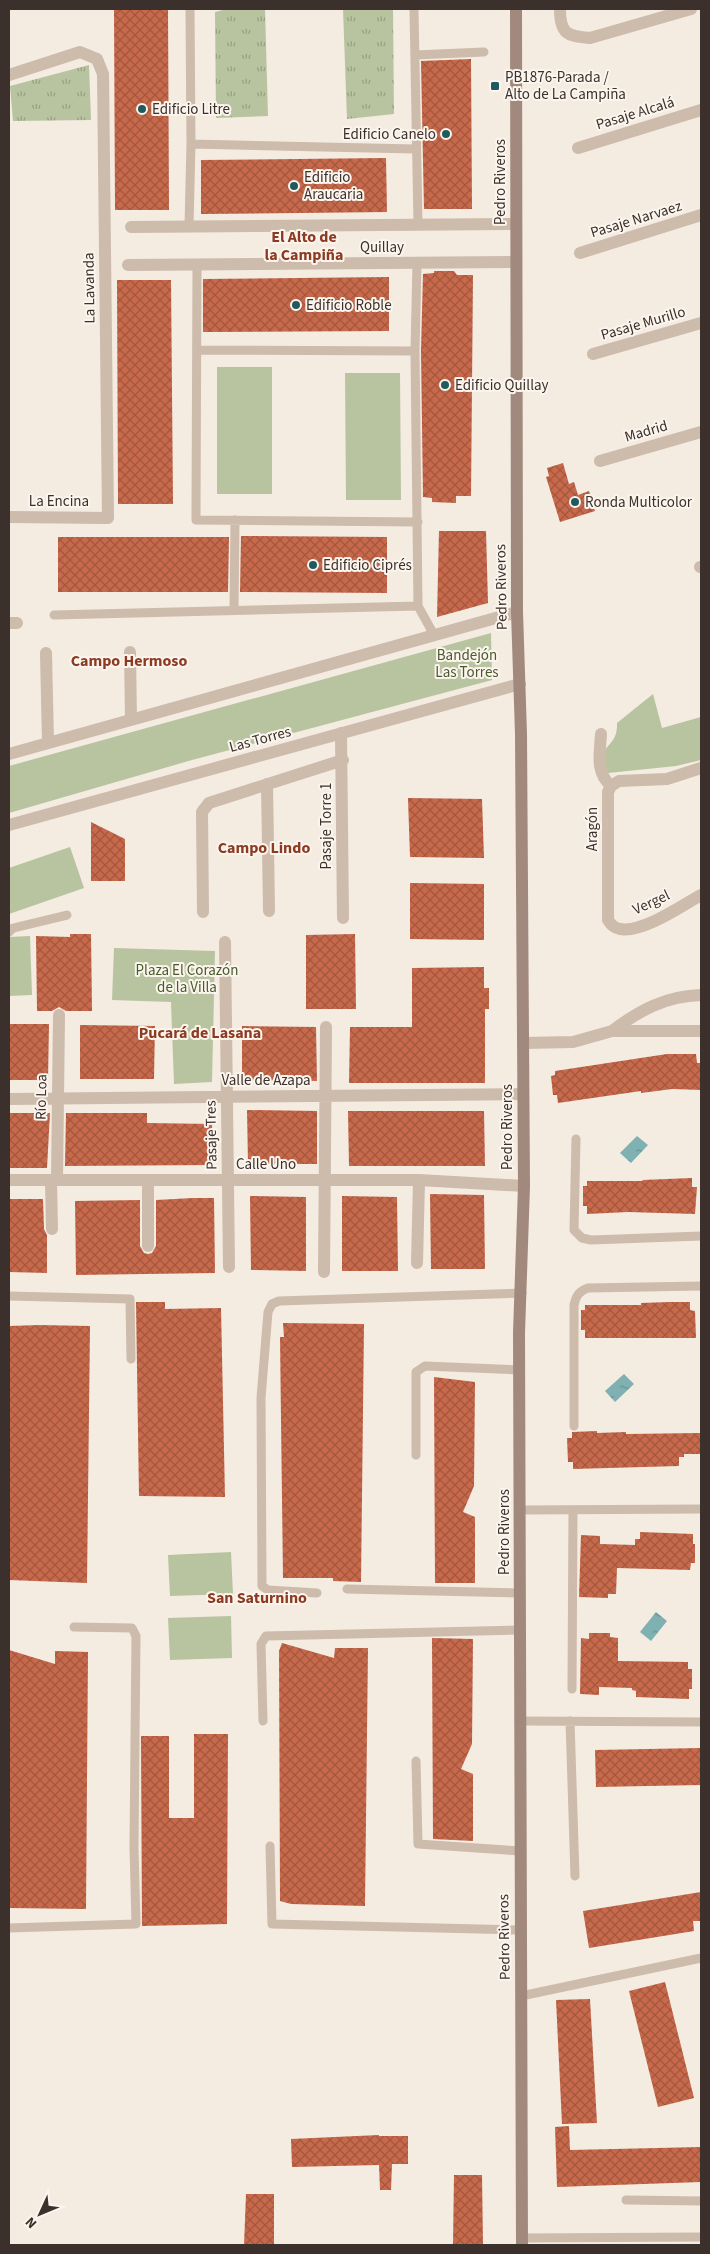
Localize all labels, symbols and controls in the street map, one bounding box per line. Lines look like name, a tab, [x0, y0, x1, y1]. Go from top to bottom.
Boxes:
place label: PB1876-Parada / Alto de La Campiña	[505, 67, 626, 105]
marker: PB1876-Parada / Alto de La Campiña	[489, 80, 501, 92]
street label: Pasaje Alcalá	[593, 92, 677, 135]
place label: Edificio Litre	[152, 99, 230, 120]
marker: Edificio Litre	[136, 103, 148, 115]
place label: Edificio Canelo	[343, 124, 436, 145]
marker: Edificio Canelo	[440, 128, 452, 140]
street label: Pedro Riveros	[490, 139, 511, 225]
place label: Edificio Araucaria	[304, 167, 363, 205]
marker: Edificio Araucaria	[288, 180, 300, 192]
street label: Pasaje Narvaez	[588, 196, 684, 243]
district label: El Alto de la Campiña	[265, 226, 343, 266]
street label: Quillay	[360, 237, 404, 258]
street label: La Lavanda	[78, 252, 101, 324]
place label: Edificio Roble	[306, 295, 392, 316]
marker: Edificio Roble	[290, 299, 302, 311]
street label: Pasaje Murillo	[598, 301, 688, 346]
place label: Edificio Quillay	[455, 375, 549, 396]
marker: Edificio Quillay	[439, 379, 451, 391]
street label: Madrid	[622, 415, 670, 448]
street label: La Encina	[29, 491, 89, 512]
place label: Ronda Multicolor	[585, 492, 693, 513]
marker: Ronda Multicolor	[569, 496, 581, 508]
street label: Pedro Riveros	[490, 544, 513, 630]
place label: Edificio Ciprés	[323, 555, 412, 576]
marker: Edificio Ciprés	[307, 559, 319, 571]
park label: Bandejón Las Torres	[435, 645, 499, 683]
district label: Campo Hermoso	[71, 650, 187, 672]
street label: Las Torres	[227, 721, 293, 758]
street label: Pasaje Torre 1	[316, 783, 337, 869]
street label: Aragón	[582, 807, 603, 851]
district label: Campo Lindo	[218, 837, 310, 859]
street label: Vergel	[629, 885, 673, 920]
park label: Plaza El Corazón de la Villa	[136, 960, 238, 998]
district label: Pucará de Lasana	[139, 1022, 261, 1044]
street label: Valle de Azapa	[221, 1070, 311, 1091]
street label: Río Loa	[31, 1074, 52, 1120]
street label: Pedro Riveros	[497, 1084, 518, 1170]
street label: Pasaje Tres	[200, 1100, 223, 1170]
street label: Calle Uno	[236, 1154, 296, 1175]
street label: Pedro Riveros	[494, 1489, 515, 1575]
district label: San Saturnino	[207, 1587, 307, 1609]
street label: Pedro Riveros	[493, 1894, 516, 1980]
north arrow	[15, 2189, 65, 2239]
text: N	[21, 2212, 42, 2233]

